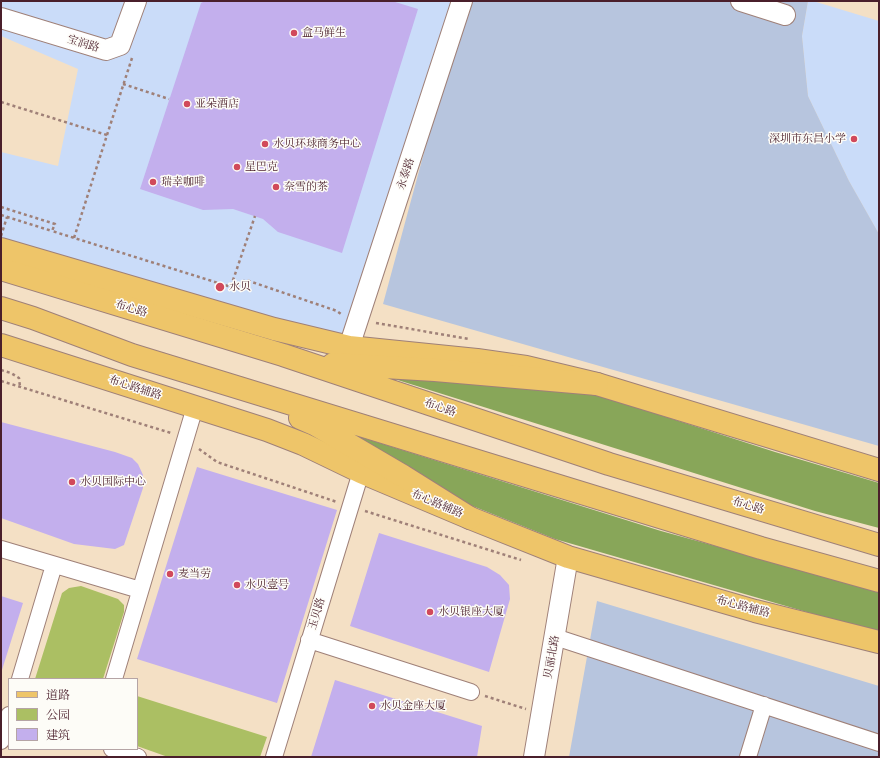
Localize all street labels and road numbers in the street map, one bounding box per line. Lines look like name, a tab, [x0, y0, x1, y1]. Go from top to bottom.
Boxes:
street label: 宝润路	[65, 33, 101, 55]
street label: 永泰路	[395, 156, 417, 192]
street label: 布心路	[113, 298, 149, 320]
street label: 布心路辅路	[107, 373, 163, 403]
street label: 布心路	[422, 396, 458, 420]
street label: 布心路辅路	[409, 487, 465, 521]
street label: 布心路	[730, 495, 766, 517]
street label: 布心路辅路	[715, 594, 771, 620]
street label: 玉贝路	[306, 596, 328, 632]
street label: 贝丽北路	[542, 634, 562, 680]

